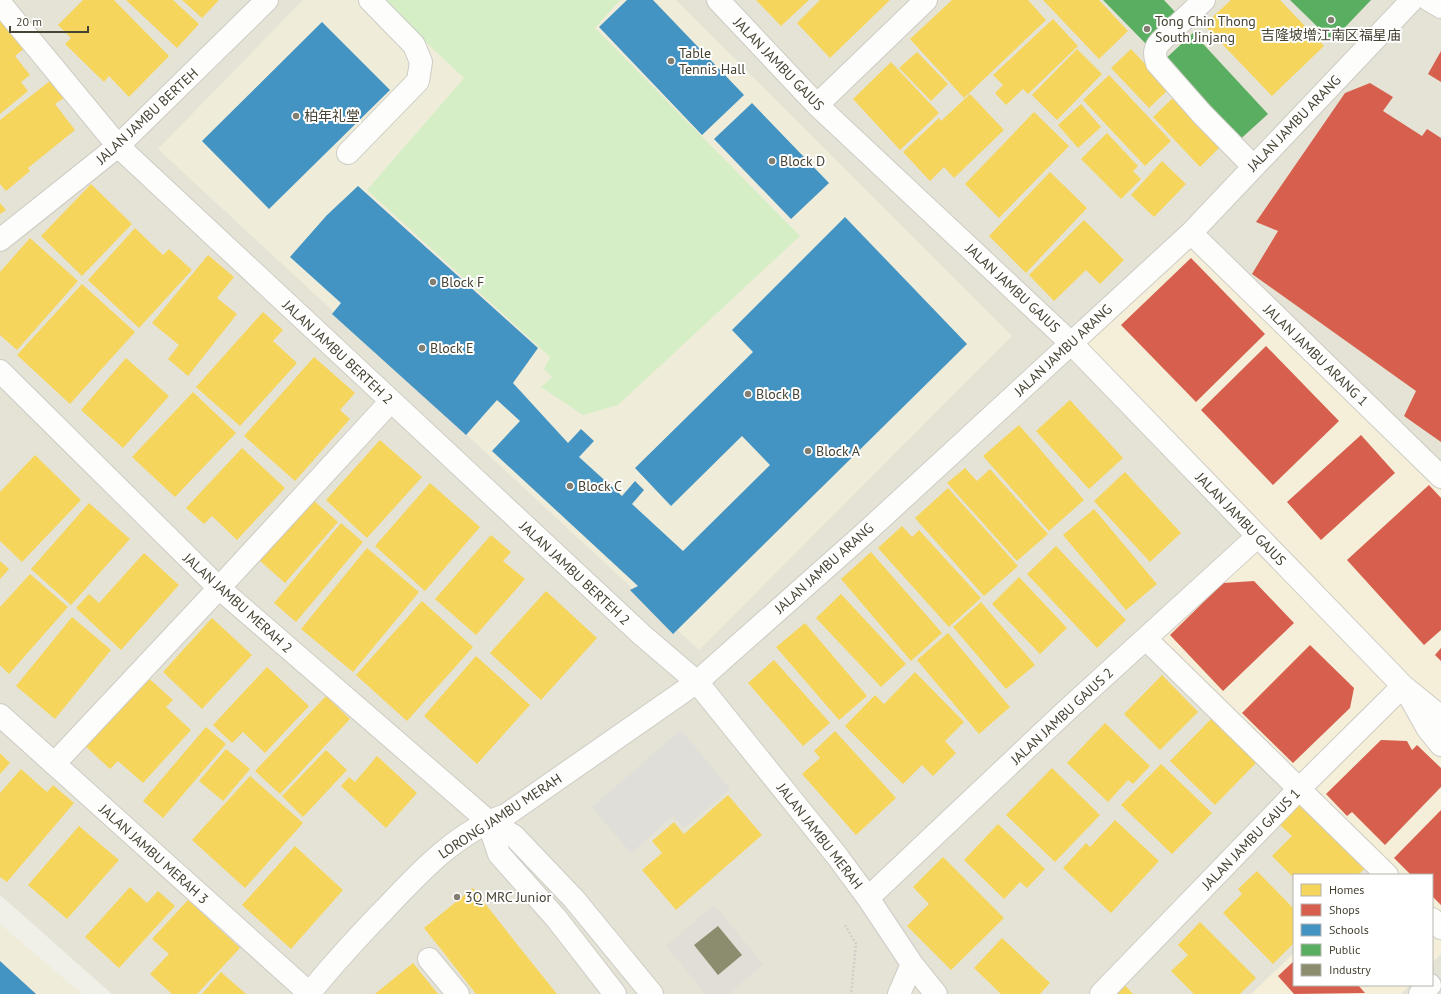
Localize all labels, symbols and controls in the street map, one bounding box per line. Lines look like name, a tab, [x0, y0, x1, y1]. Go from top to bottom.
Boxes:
scale bar	[10, 8, 88, 34]
place label: Tong Chin Thong South Jinjang	[1155, 12, 1256, 46]
street label: JALAN JAMBU GAJUS	[729, 13, 828, 114]
text: 20 m	[16, 14, 42, 29]
marker: 吉隆坡增江南区福星庙	[1326, 15, 1336, 25]
marker: Tong Chin Thong South Jinjang	[1142, 24, 1152, 34]
place label: 吉隆坡增江南区福星庙	[1261, 26, 1401, 44]
place label: Table Tennis Hall	[679, 44, 745, 78]
marker: Table Tennis Hall	[666, 56, 676, 66]
street label: JALAN JAMBU BERTEH	[91, 64, 202, 169]
street label: JALAN JAMBU ARANG	[1243, 71, 1345, 176]
place label: 柏年礼堂	[304, 107, 360, 125]
marker: 柏年礼堂	[291, 111, 301, 121]
place label: Block D	[780, 152, 825, 170]
marker: Block D	[767, 156, 777, 166]
street label: JALAN JAMBU GAJUS	[961, 239, 1064, 336]
place label: Block F	[441, 273, 484, 291]
marker: Block F	[428, 277, 438, 287]
street label: JALAN JAMBU BERTEH 2	[278, 295, 397, 408]
street label: JALAN JAMBU ARANG	[1010, 300, 1116, 401]
street label: JALAN JAMBU ARANG 1	[1259, 300, 1372, 410]
place label: Block E	[430, 339, 474, 357]
marker: Block E	[417, 343, 427, 353]
place label: Block B	[756, 385, 800, 403]
marker: Block B	[743, 389, 753, 399]
place label: Block A	[816, 442, 861, 460]
marker: Block A	[803, 446, 813, 456]
street label: JALAN JAMBU GAJUS	[1191, 468, 1290, 569]
place label: Block C	[578, 477, 622, 495]
marker: Block C	[565, 481, 575, 491]
street label: JALAN JAMBU BERTEH 2	[515, 516, 634, 629]
street label: JALAN JAMBU ARANG	[770, 519, 877, 618]
street label: JALAN JAMBU MERAH 2	[179, 549, 296, 657]
street label: JALAN JAMBU GAJUS 2	[1006, 664, 1117, 769]
street label: LORONG JAMBU MERAH	[435, 769, 565, 863]
street label: JALAN JAMBU MERAH	[772, 779, 867, 893]
street label: JALAN JAMBU GAJUS 1	[1197, 785, 1304, 894]
street label: JALAN JAMBU MERAH 3	[95, 800, 212, 908]
legend	[1293, 874, 1433, 986]
text: Homes	[1329, 882, 1364, 897]
place label: 3Q MRC Junior	[465, 888, 551, 906]
marker: 3Q MRC Junior	[452, 892, 462, 902]
text: Shops	[1329, 902, 1360, 917]
text: Schools	[1329, 922, 1369, 937]
text: Public	[1329, 942, 1361, 957]
text: Industry	[1329, 962, 1371, 977]

